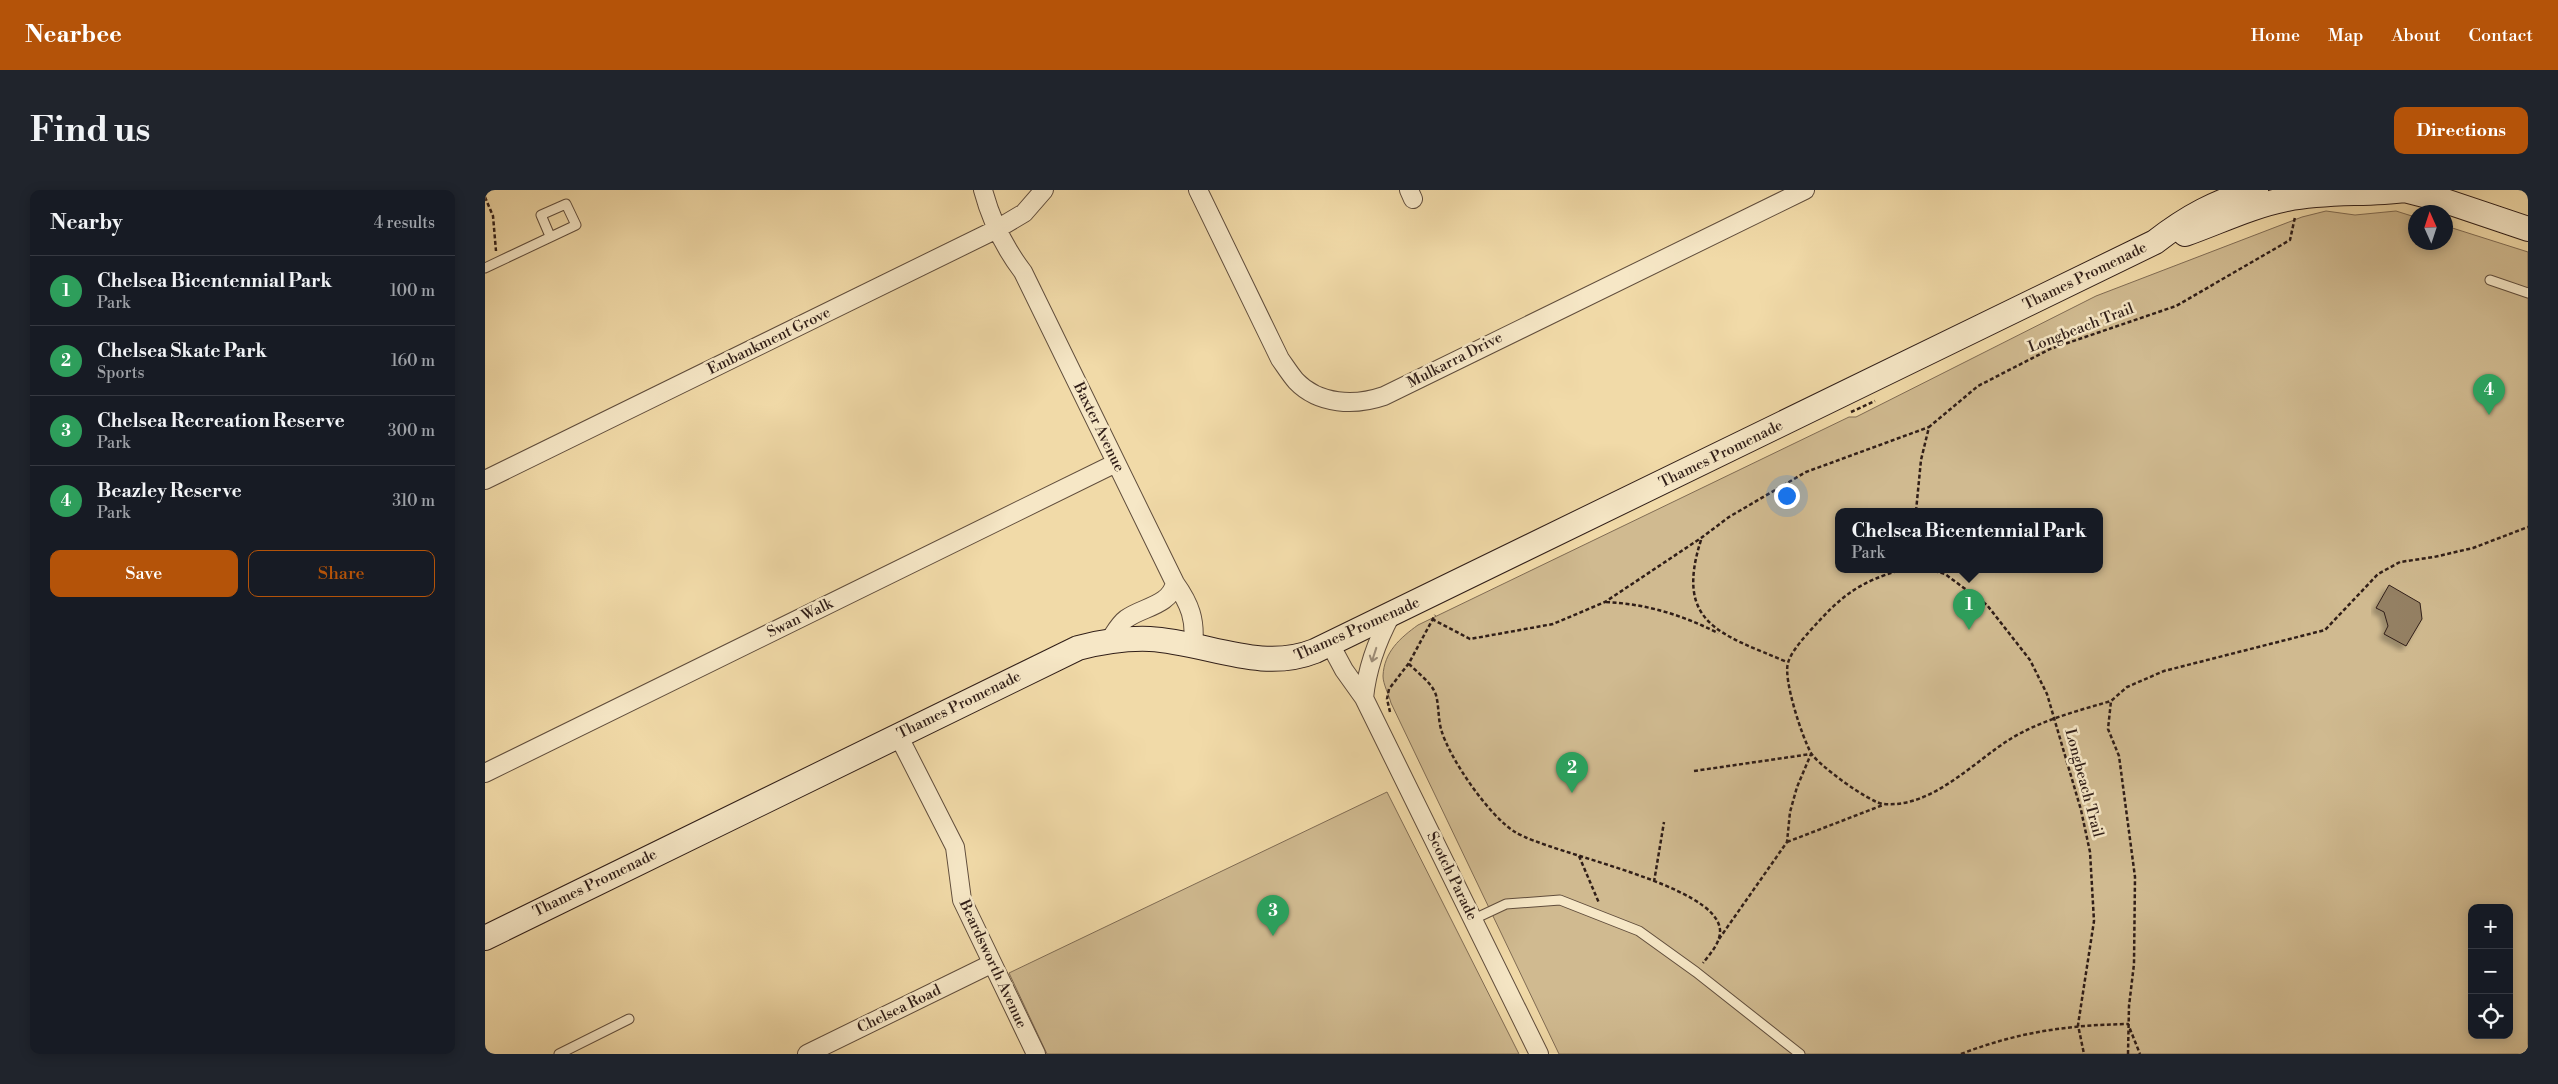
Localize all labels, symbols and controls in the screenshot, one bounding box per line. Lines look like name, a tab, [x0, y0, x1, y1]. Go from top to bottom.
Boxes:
text: Nearbee	[25, 20, 122, 50]
text: Home	[2251, 24, 2300, 47]
text: Map	[2328, 24, 2364, 47]
text: About	[2392, 24, 2441, 47]
text: Contact	[2469, 24, 2533, 47]
button: Directions	[2394, 107, 2528, 154]
text: Find us	[30, 109, 150, 152]
north arrow	[2408, 205, 2453, 250]
text: Nearby	[50, 210, 123, 236]
text: 4 results	[374, 213, 435, 233]
street label: Thames Promenade	[2020, 238, 2150, 314]
text: Chelsea Bicentennial Park	[97, 269, 332, 293]
text: 1	[62, 281, 70, 301]
text: 100 m	[390, 281, 435, 301]
text: Park	[97, 293, 130, 313]
street label: Longbeach Trail	[2026, 299, 2137, 357]
street label: Embankment Grove	[704, 303, 834, 379]
street label: Mulkarra Drive	[1404, 328, 1506, 392]
text: Chelsea Skate Park	[97, 339, 267, 363]
text: 2	[61, 351, 71, 371]
text: 160 m	[391, 351, 435, 371]
text: Sports	[97, 363, 144, 383]
pin: 4	[2473, 374, 2505, 415]
street label: Baxter Avenue	[1069, 378, 1129, 475]
text: Chelsea Recreation Reserve	[97, 409, 345, 433]
street label: Thames Promenade	[1656, 416, 1786, 492]
text: 3	[61, 421, 71, 441]
text: 300 m	[388, 421, 435, 441]
text: Park	[97, 433, 130, 453]
text: Beazley Reserve	[97, 479, 242, 503]
your location	[1774, 483, 1800, 509]
text: 4	[61, 491, 71, 511]
text: 310 m	[392, 491, 435, 511]
text: Park	[97, 503, 130, 523]
popup	[1835, 508, 2103, 573]
text: Chelsea Bicentennial Park	[1851, 519, 2087, 543]
text: Park	[1851, 543, 1885, 563]
button: Save	[50, 550, 238, 597]
button: Share	[248, 550, 435, 597]
pin: 1	[1953, 589, 1985, 630]
street label: Swan Walk	[764, 593, 837, 642]
street label: Thames Promenade	[1291, 593, 1423, 665]
one-way arrow	[1368, 647, 1378, 663]
street label: Thames Promenade	[894, 667, 1024, 743]
street label: Longbeach Trail	[2060, 727, 2108, 840]
pin: 2	[1556, 752, 1588, 793]
street label: Scotch Parade	[1422, 829, 1482, 923]
street label: Thames Promenade	[530, 845, 660, 921]
pin: 3	[1257, 895, 1289, 936]
street label: Beardsworth Avenue	[954, 896, 1031, 1031]
map controls	[2468, 904, 2513, 1039]
button: +	[2468, 904, 2513, 949]
button: −	[2468, 949, 2513, 994]
street label: Chelsea Road	[854, 980, 944, 1037]
button: locate	[2468, 994, 2513, 1039]

